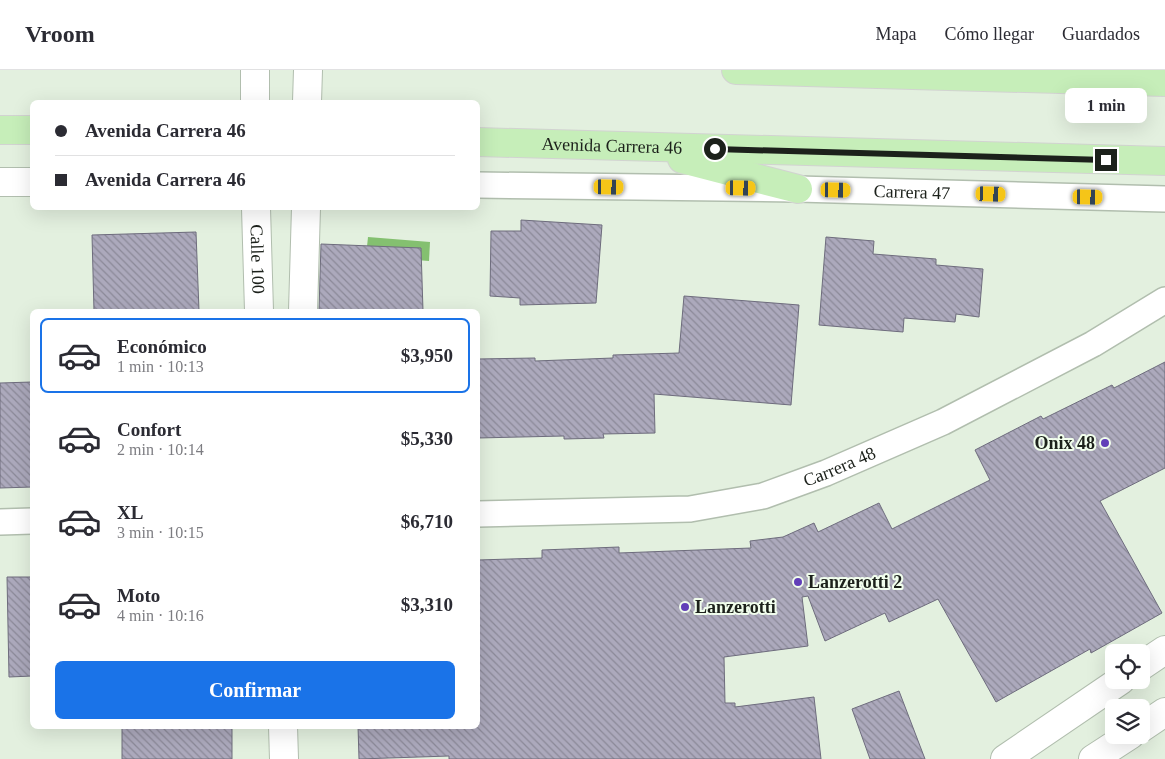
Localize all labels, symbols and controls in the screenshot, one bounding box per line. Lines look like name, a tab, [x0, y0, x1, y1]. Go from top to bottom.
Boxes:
text: Vroom	[25, 21, 95, 47]
text: Mapa	[876, 24, 917, 44]
text: Cómo llegar	[945, 24, 1034, 44]
text: Guardados	[1062, 24, 1140, 44]
callout: 1 min	[1065, 88, 1147, 122]
text: 1 min	[1087, 97, 1125, 114]
text: Avenida Carrera 46	[85, 120, 246, 141]
street label: Avenida Carrera 46	[541, 134, 683, 158]
route start	[704, 138, 726, 160]
route end	[1095, 149, 1117, 171]
text: Avenida Carrera 46	[85, 169, 246, 190]
car	[593, 179, 624, 195]
car	[725, 180, 756, 196]
street label: Carrera 47	[873, 181, 950, 203]
car	[820, 182, 851, 198]
car	[975, 186, 1006, 202]
car	[1072, 189, 1103, 205]
street label: Calle 100	[246, 224, 268, 294]
icon: car	[57, 333, 102, 378]
text: Económico	[117, 336, 207, 357]
text: $3,950	[401, 345, 453, 366]
text: 1 min · 10:13	[117, 358, 204, 375]
icon: car	[57, 416, 102, 461]
text: Confort	[117, 419, 181, 440]
text: $5,330	[401, 428, 453, 449]
place label: Onix 48	[1034, 433, 1095, 453]
marker: Onix 48	[1099, 437, 1111, 449]
text: 2 min · 10:14	[117, 441, 204, 458]
street label: Carrera 48	[800, 443, 879, 490]
icon: car	[57, 499, 102, 544]
text: XL	[117, 502, 143, 523]
text: $6,710	[401, 511, 453, 532]
text: 3 min · 10:15	[117, 524, 204, 541]
place label: Lanzerotti 2	[808, 572, 902, 592]
marker: Lanzerotti 2	[792, 576, 804, 588]
icon: car	[57, 582, 102, 627]
text: Moto	[117, 585, 160, 606]
text: $3,310	[401, 594, 453, 615]
place label: Lanzerotti	[695, 597, 776, 617]
marker: Lanzerotti	[679, 601, 691, 613]
text: 4 min · 10:16	[117, 607, 204, 624]
map controls	[1105, 644, 1150, 744]
button: locate	[1105, 644, 1150, 689]
button: Confirmar	[55, 661, 455, 719]
button: layers	[1105, 699, 1150, 744]

